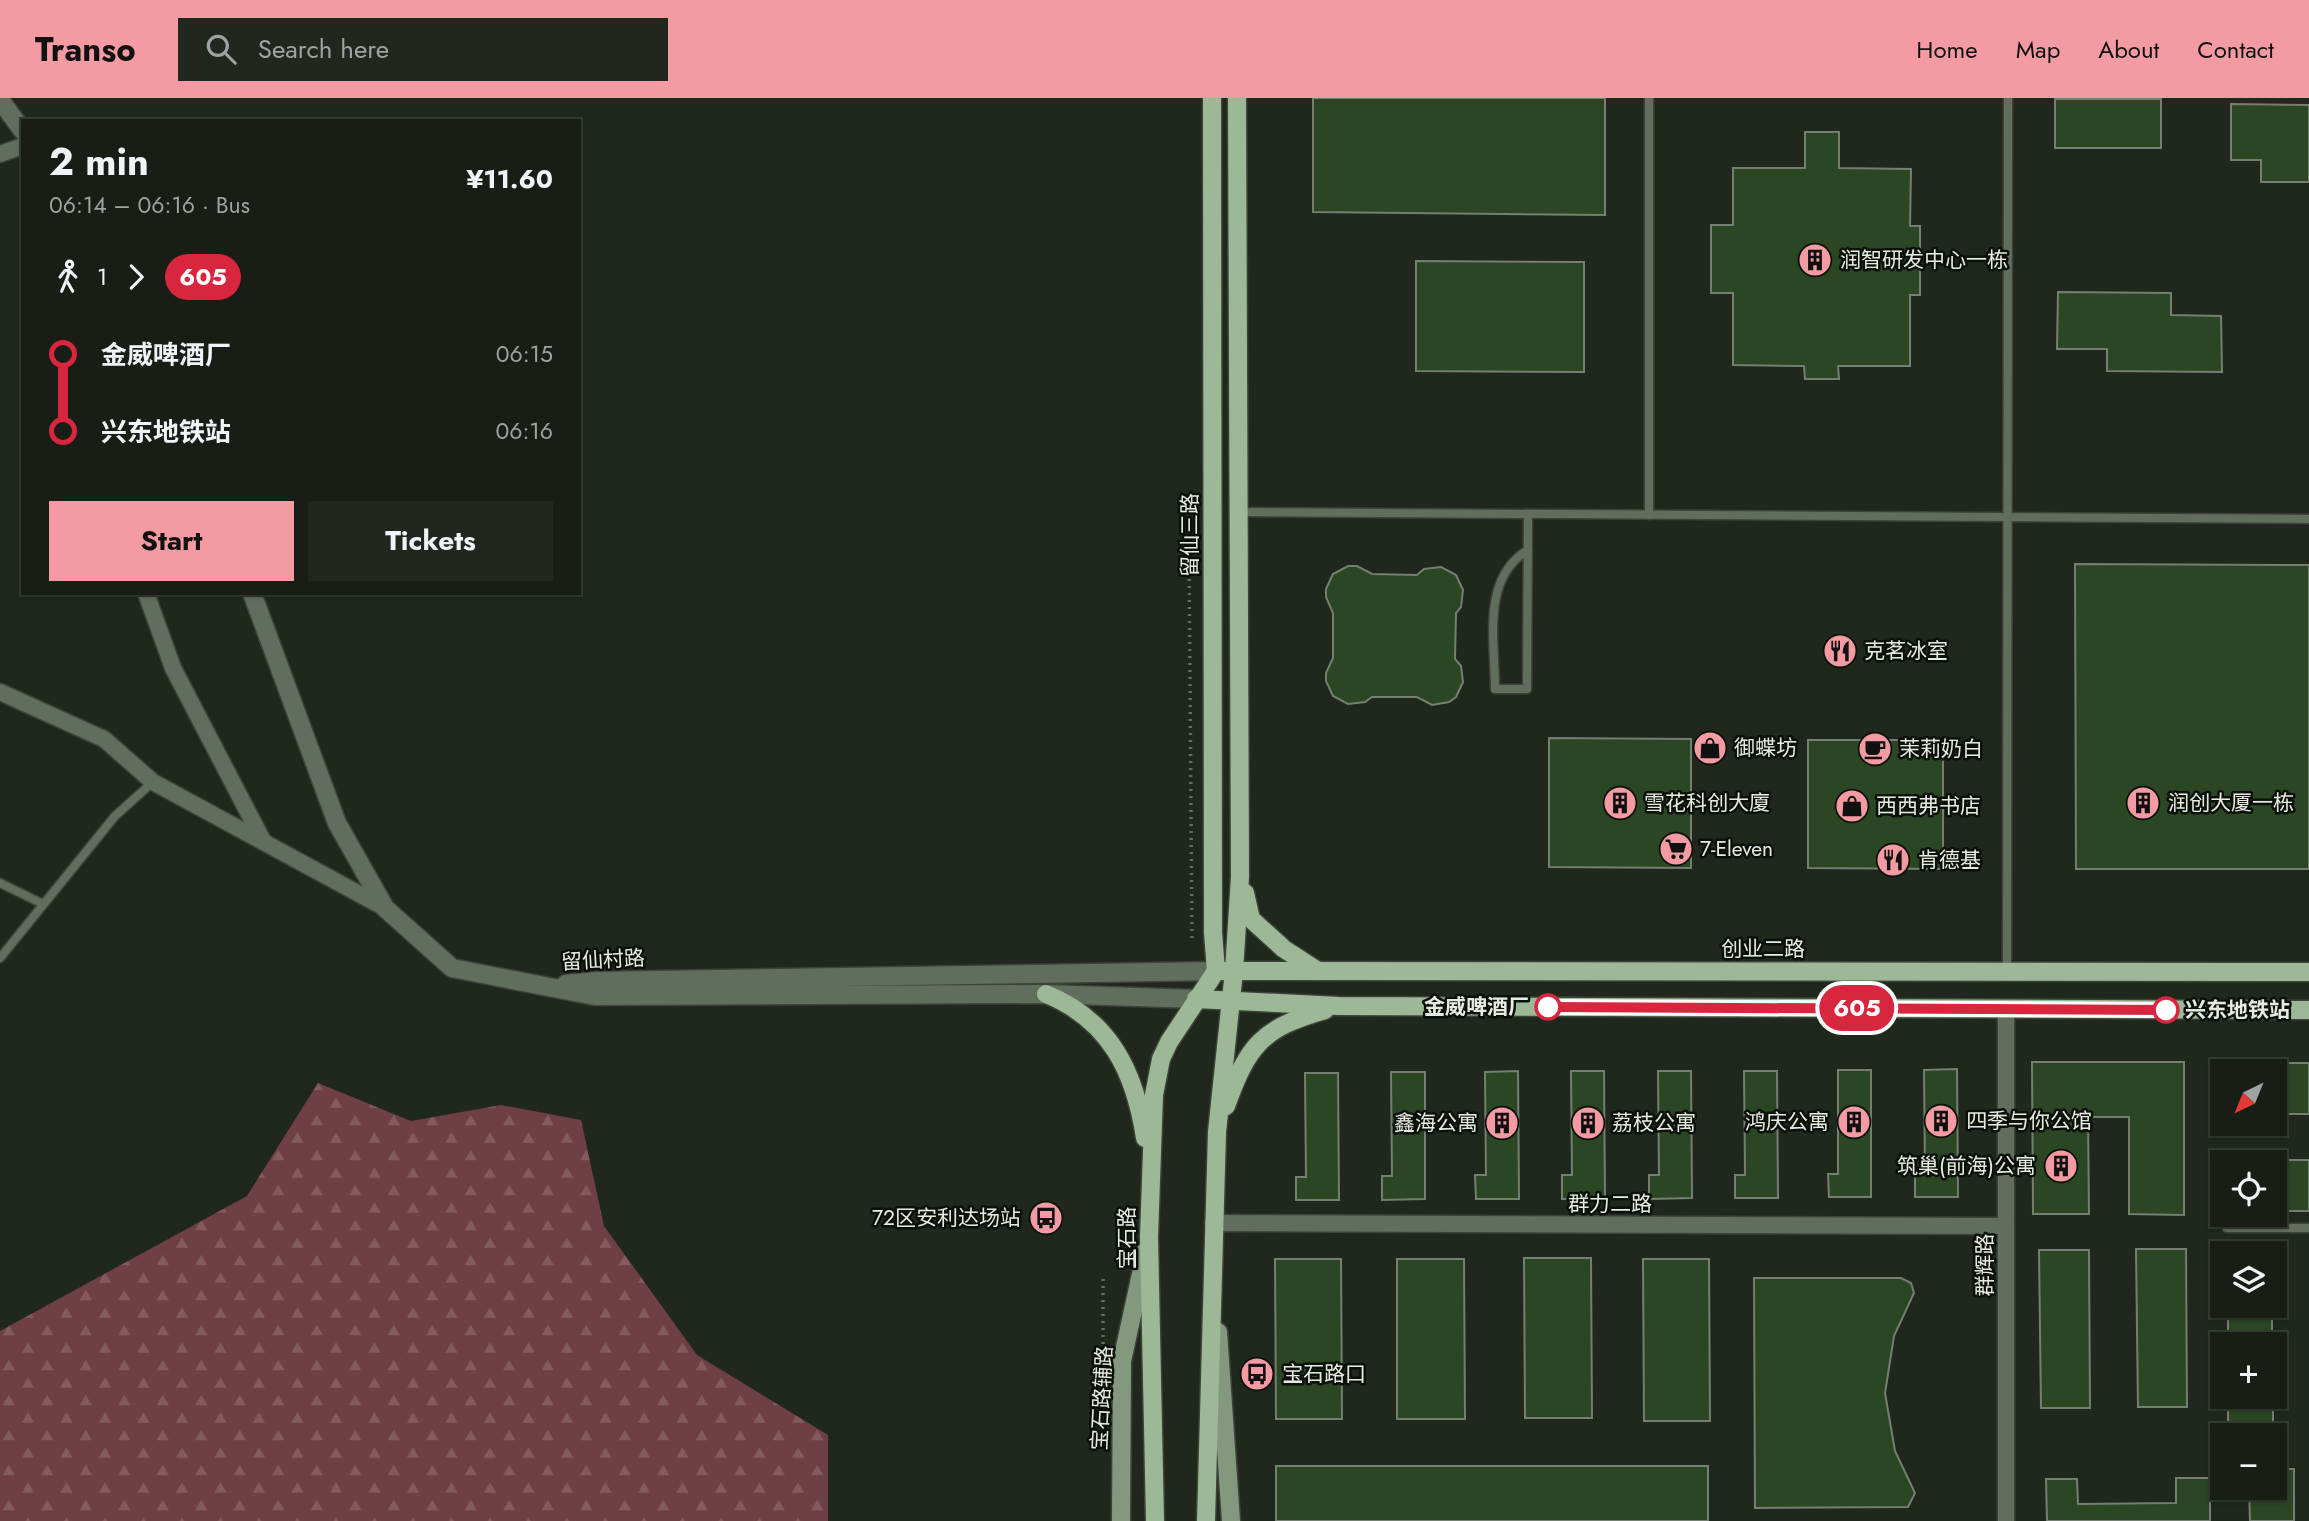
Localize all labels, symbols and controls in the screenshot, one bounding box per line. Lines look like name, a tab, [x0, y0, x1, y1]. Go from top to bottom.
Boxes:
search box	[178, 18, 668, 81]
text: Transo	[35, 26, 136, 73]
icon: search	[202, 30, 240, 68]
text: Search here	[258, 30, 389, 68]
text: Home	[1916, 32, 1978, 67]
text: Map	[2016, 32, 2060, 67]
text: About	[2098, 32, 2159, 67]
text: Contact	[2197, 32, 2274, 67]
text: 2 min	[49, 134, 149, 189]
text: ¥11.60	[466, 160, 553, 198]
text: 06:14 – 06:16 · Bus	[49, 188, 250, 222]
building icon: 润智研发中心一栋	[1796, 241, 1834, 279]
place label: 润智研发中心一栋	[1840, 245, 2008, 275]
icon: walk	[49, 258, 87, 296]
icon: forward	[117, 258, 155, 296]
text: 605	[179, 259, 227, 294]
text: 1	[97, 260, 107, 294]
text: 金威啤酒厂	[101, 336, 231, 374]
text: 06:15	[496, 337, 553, 371]
text: 兴东地铁站	[101, 413, 231, 451]
text: 06:16	[495, 414, 553, 448]
street label: 留仙三路	[1175, 493, 1205, 577]
button: Start	[49, 501, 294, 581]
button: Tickets	[308, 501, 553, 581]
restaurant icon: 克茗冰室	[1821, 632, 1859, 670]
place label: 克茗冰室	[1864, 636, 1948, 666]
shop icon: 御蝶坊	[1691, 729, 1729, 767]
cafe icon: 茉莉奶白	[1856, 730, 1894, 768]
place label: 御蝶坊	[1734, 733, 1797, 763]
place label: 茉莉奶白	[1899, 734, 1983, 764]
building icon: 雪花科创大廈	[1601, 784, 1639, 822]
building icon: 润创大厦一栋	[2124, 784, 2162, 822]
shop icon: 西西弗书店	[1833, 787, 1871, 825]
place label: 雪花科创大廈	[1644, 788, 1770, 818]
place label: 润创大厦一栋	[2168, 788, 2294, 818]
place label: 西西弗书店	[1876, 791, 1981, 821]
supermarket icon: 7-Eleven	[1657, 830, 1695, 868]
place label: 7-Eleven	[1700, 834, 1773, 864]
restaurant icon: 肯德基	[1874, 841, 1912, 879]
place label: 肯德基	[1918, 845, 1981, 875]
street label: 创业二路	[1721, 934, 1805, 964]
street label: 留仙村路	[560, 943, 646, 977]
line badge: 605	[1817, 985, 1897, 1031]
text: 605	[1833, 990, 1881, 1025]
place label: 金威啤酒厂	[1424, 992, 1529, 1022]
marker: 金威啤酒厂	[1535, 994, 1561, 1020]
place label: 兴东地铁站	[2185, 995, 2290, 1025]
marker: 兴东地铁站	[2153, 997, 2179, 1023]
north arrow	[2210, 1059, 2287, 1136]
map controls	[2210, 1059, 2287, 1500]
building icon: 四季与你公馆	[1922, 1102, 1960, 1140]
building icon: 鸿庆公寓	[1835, 1103, 1873, 1141]
building icon: 鑫海公寓	[1483, 1104, 1521, 1142]
building icon: 荔枝公寓	[1569, 1104, 1607, 1142]
place label: 四季与你公馆	[1966, 1106, 2092, 1136]
place label: 鸿庆公寓	[1745, 1107, 1829, 1137]
place label: 鑫海公寓	[1394, 1108, 1478, 1138]
place label: 荔枝公寓	[1612, 1108, 1696, 1138]
building icon: 筑巢(前海)公寓	[2042, 1147, 2080, 1185]
button: locate	[2210, 1150, 2287, 1227]
place label: 筑巢(前海)公寓	[1897, 1151, 2036, 1181]
street label: 群力二路	[1568, 1189, 1652, 1219]
bus stop icon: 72区安利达场站	[1027, 1199, 1065, 1237]
place label: 72区安利达场站	[872, 1203, 1021, 1233]
street label: 宝石路	[1112, 1207, 1142, 1270]
street label: 群辉路	[1970, 1234, 2000, 1297]
button: layers	[2210, 1241, 2287, 1318]
button: +	[2210, 1332, 2287, 1409]
street label: 宝石路辅路	[1084, 1345, 1120, 1451]
bus stop icon: 宝石路口	[1238, 1355, 1276, 1393]
place label: 宝石路口	[1282, 1359, 1366, 1389]
button: −	[2210, 1423, 2287, 1500]

